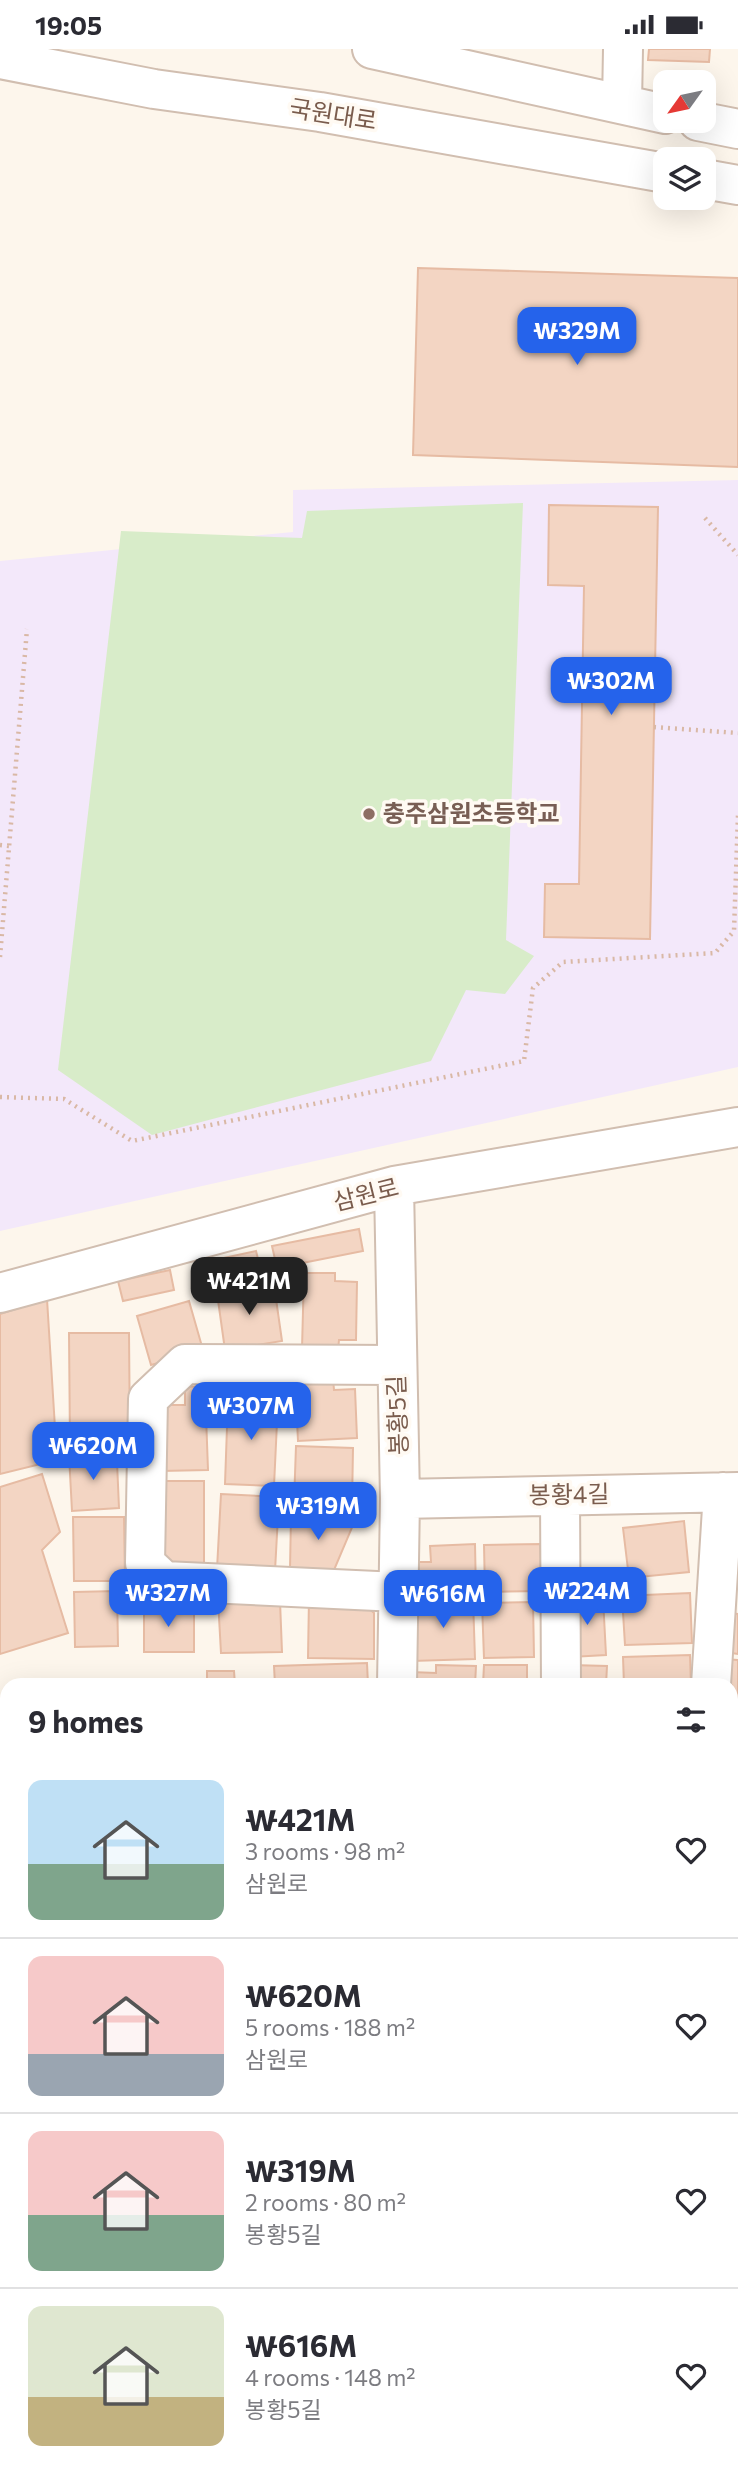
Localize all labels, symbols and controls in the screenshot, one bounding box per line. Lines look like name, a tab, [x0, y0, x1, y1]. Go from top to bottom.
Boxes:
text: 19:05	[35, 9, 102, 40]
north arrow	[653, 70, 716, 133]
map controls	[653, 70, 716, 210]
street label: 국원대로	[287, 92, 379, 135]
button: layers	[653, 147, 716, 210]
pin: ₩329M	[528, 307, 626, 367]
text: ₩329M	[533, 316, 621, 344]
pin: ₩302M	[562, 657, 660, 717]
text: ₩302M	[567, 666, 655, 694]
place label: 충주삼원초등학교	[383, 798, 560, 827]
marker: 충주삼원초등학교	[361, 806, 377, 822]
street label: 삼원로	[330, 1171, 401, 1216]
pin: ₩421M	[200, 1257, 298, 1317]
text: ₩421M	[207, 1266, 291, 1294]
street label: 봉황5길	[381, 1375, 412, 1456]
pin: ₩307M	[202, 1383, 300, 1442]
text: ₩307M	[207, 1391, 295, 1419]
pin: ₩620M	[44, 1423, 142, 1482]
text: ₩620M	[48, 1431, 138, 1459]
street label: 봉황4길	[528, 1478, 610, 1509]
pin: ₩319M	[269, 1483, 367, 1542]
text: ₩319M	[276, 1491, 360, 1519]
pin: ₩224M	[538, 1567, 636, 1627]
pin: ₩327M	[119, 1569, 217, 1629]
pin: ₩616M	[394, 1571, 492, 1630]
text: ₩224M	[544, 1576, 630, 1604]
text: ₩327M	[125, 1578, 211, 1606]
text: ₩616M	[400, 1579, 486, 1607]
icon: filters	[672, 1701, 710, 1739]
text: 9 homes	[28, 1702, 143, 1739]
text: ₩421M	[245, 1800, 355, 1837]
icon: home	[84, 1808, 168, 1892]
icon: heart	[672, 1831, 710, 1869]
text: 3 rooms · 98 m²	[245, 1837, 405, 1865]
text: 삼원로	[245, 1869, 308, 1897]
text: ₩620M	[245, 1976, 362, 2013]
icon: home	[84, 1984, 168, 2068]
icon: heart	[672, 2007, 710, 2045]
text: 5 rooms · 188 m²	[245, 2013, 415, 2041]
text: 삼원로	[245, 2045, 308, 2073]
text: ₩319M	[245, 2151, 356, 2188]
icon: home	[84, 2159, 168, 2243]
icon: heart	[672, 2182, 710, 2220]
text: 2 rooms · 80 m²	[245, 2188, 406, 2216]
text: 봉황5길	[245, 2220, 322, 2248]
text: ₩616M	[245, 2326, 357, 2363]
icon: home	[84, 2334, 168, 2418]
icon: heart	[672, 2357, 710, 2395]
text: 4 rooms · 148 m²	[245, 2363, 416, 2391]
text: 봉황5길	[245, 2395, 322, 2423]

